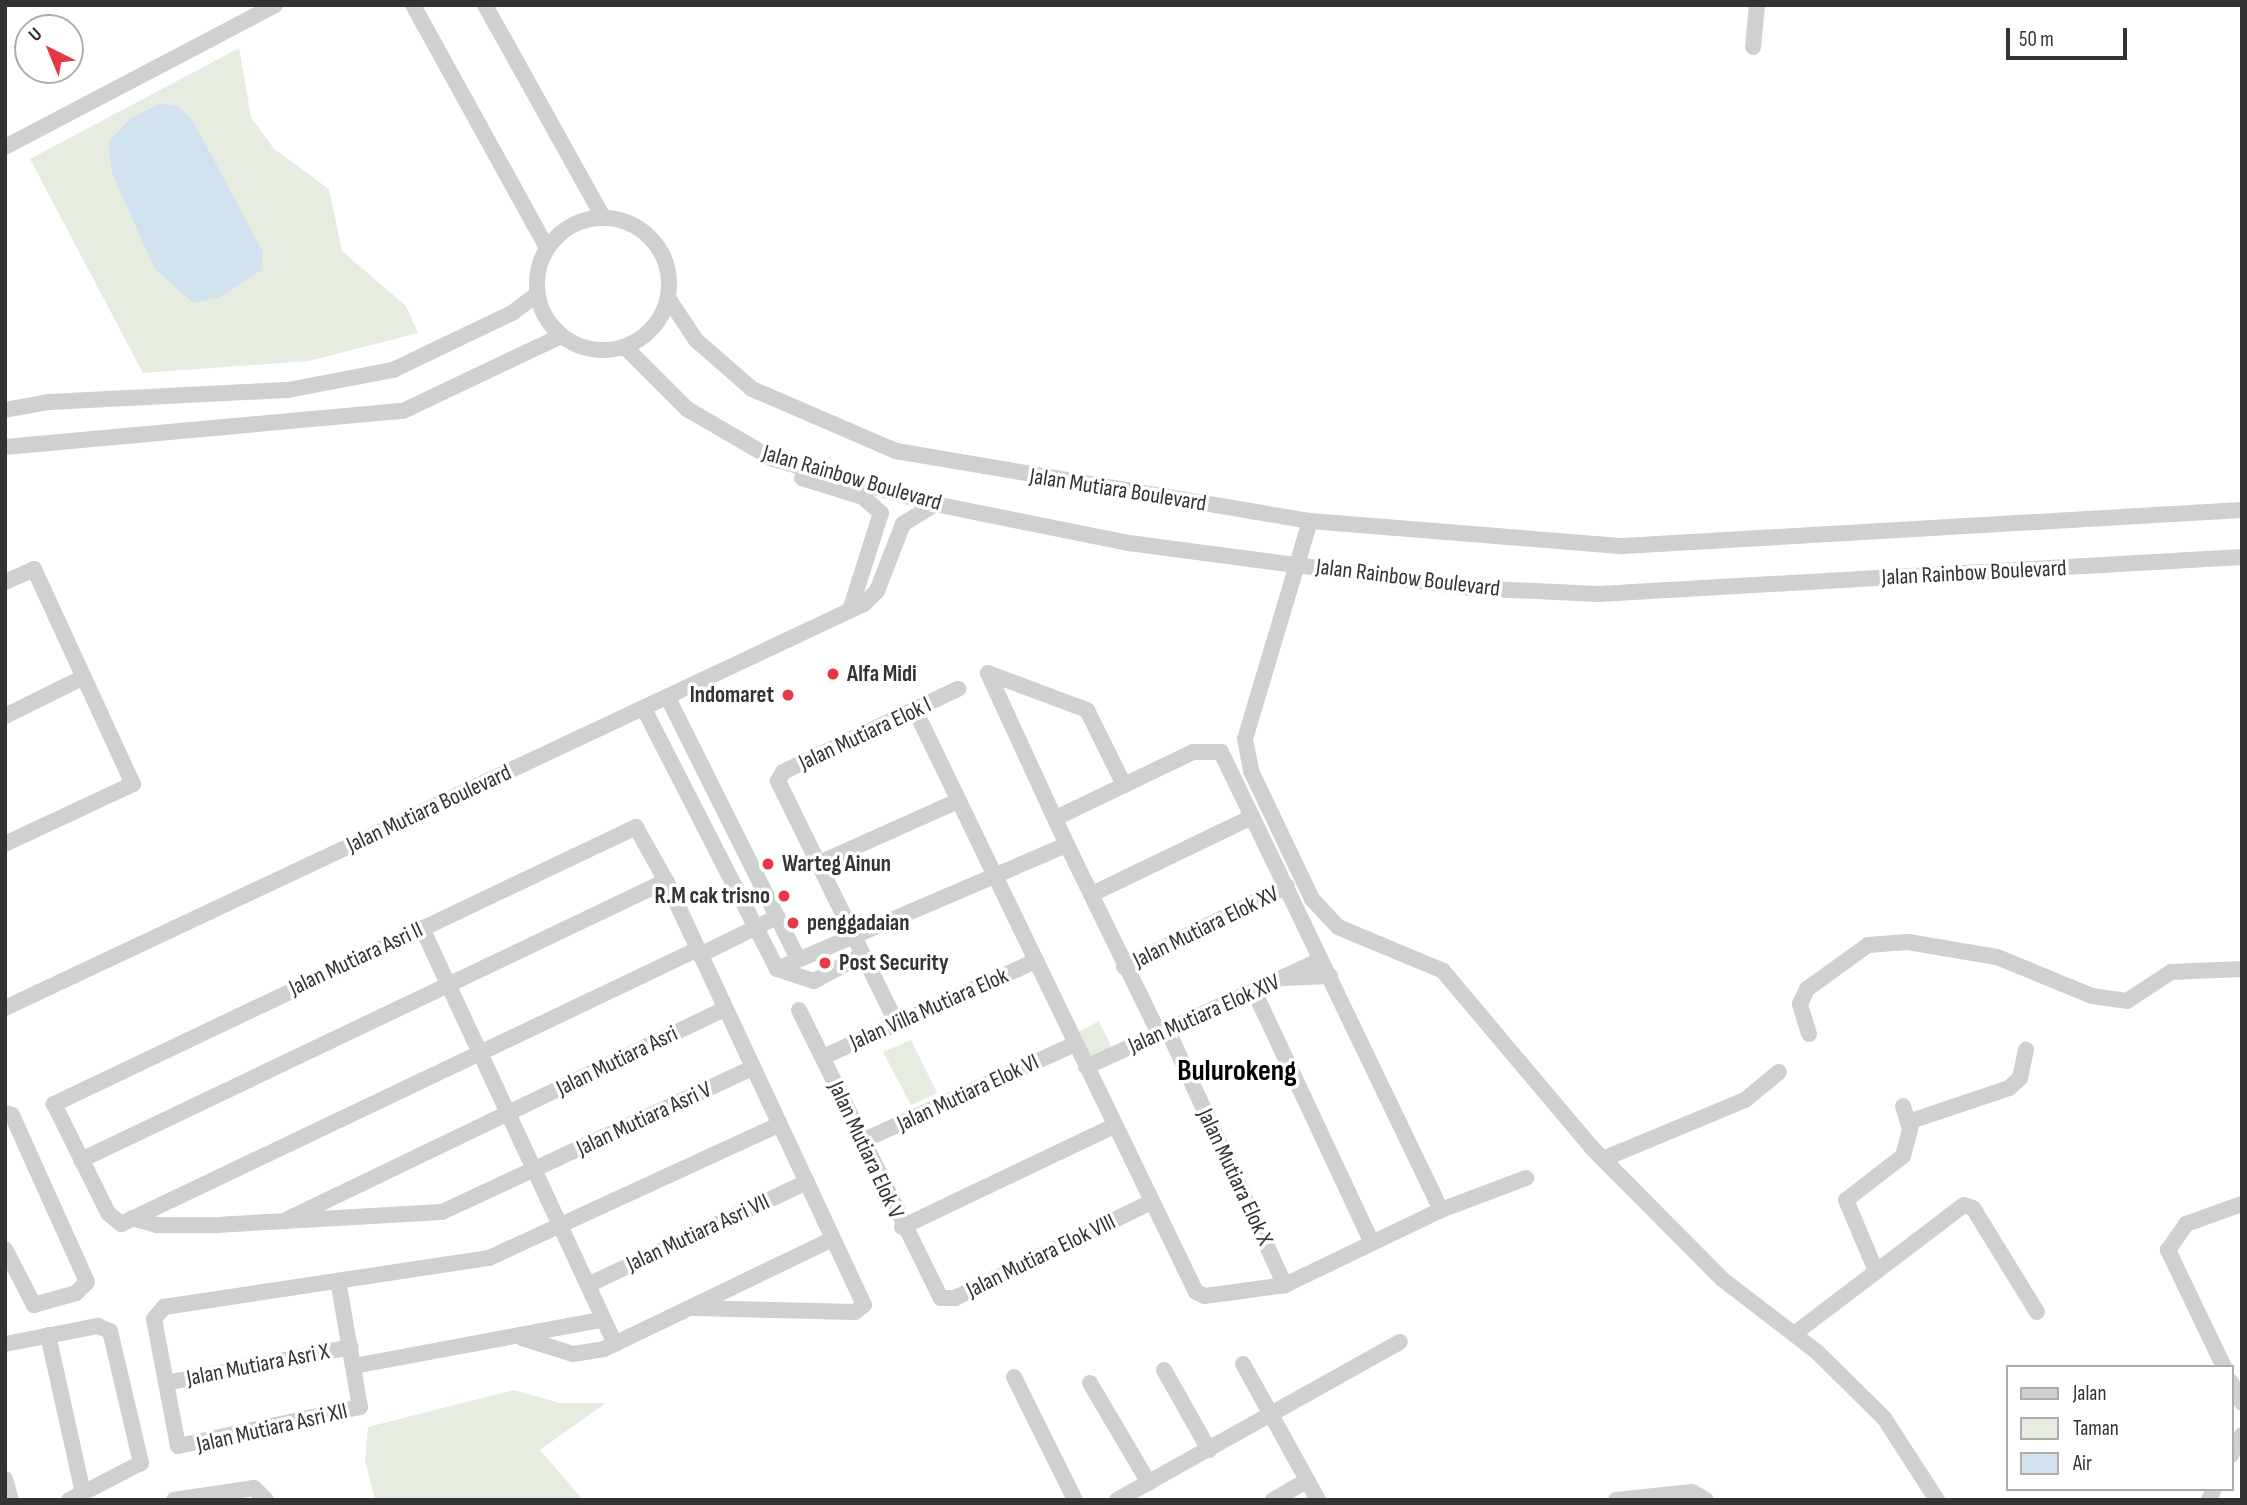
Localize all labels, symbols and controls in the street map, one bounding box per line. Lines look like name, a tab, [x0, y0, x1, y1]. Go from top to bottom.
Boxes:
north arrow	[14, 14, 84, 84]
scale bar	[2009, 14, 2130, 58]
text: U	[24, 23, 47, 47]
text: 50 m	[2019, 27, 2054, 52]
street label: Jalan Rainbow Boulevard	[759, 439, 945, 517]
street label: Jalan Mutiara Boulevard	[1028, 462, 1208, 518]
street label: Jalan Rainbow Boulevard	[1314, 553, 1502, 603]
street label: Jalan Rainbow Boulevard	[1881, 554, 2067, 592]
place label: Alfa Midi	[847, 660, 917, 688]
marker: Alfa Midi	[825, 666, 841, 682]
place label: Indomaret	[690, 681, 774, 709]
marker: Indomaret	[780, 687, 796, 703]
street label: Jalan Mutiara Elok l	[795, 691, 935, 777]
street label: Jalan Mutiara Boulevard	[342, 759, 516, 859]
place label: Warteg Ainun	[782, 850, 891, 878]
marker: Warteg Ainun	[760, 856, 776, 872]
street label: Jalan Mutiara Elok XV	[1129, 880, 1283, 974]
place label: R.M cak trisno	[655, 882, 770, 910]
marker: R.M cak trisno	[776, 888, 792, 904]
place label: penggadaian	[807, 909, 909, 937]
marker: penggadaian	[785, 915, 801, 931]
street label: Jalan Mutiara Asri II	[285, 916, 427, 1002]
place label: Post Security	[839, 949, 949, 977]
marker: Post Security	[817, 955, 833, 971]
street label: Jalan Villa Mutiara Elok	[846, 962, 1012, 1056]
street label: Jalan Mutiara Elok XIV	[1124, 968, 1284, 1060]
street label: Jalan Mutiara Asri	[552, 1020, 682, 1102]
street label: Jalan Mutiara Elok VI	[893, 1048, 1043, 1138]
district label: Bulurokeng	[1177, 1053, 1297, 1089]
street label: Jalan Mutiara Asri V	[572, 1076, 716, 1162]
street label: Jalan Mutiara Elok V	[822, 1077, 910, 1223]
street label: Jalan Mutiara Elok X	[1191, 1104, 1279, 1250]
street label: Jalan Mutiara Asri VII	[622, 1188, 774, 1278]
street label: Jalan Mutiara Elok VIII	[962, 1208, 1120, 1304]
street label: Jalan Mutiara Asri X	[184, 1338, 332, 1392]
legend	[2006, 1365, 2233, 1491]
text: Jalan	[2073, 1381, 2106, 1406]
street label: Jalan Mutiara Asri XII	[194, 1397, 350, 1459]
text: Taman	[2073, 1416, 2119, 1441]
text: Air	[2073, 1451, 2092, 1476]

